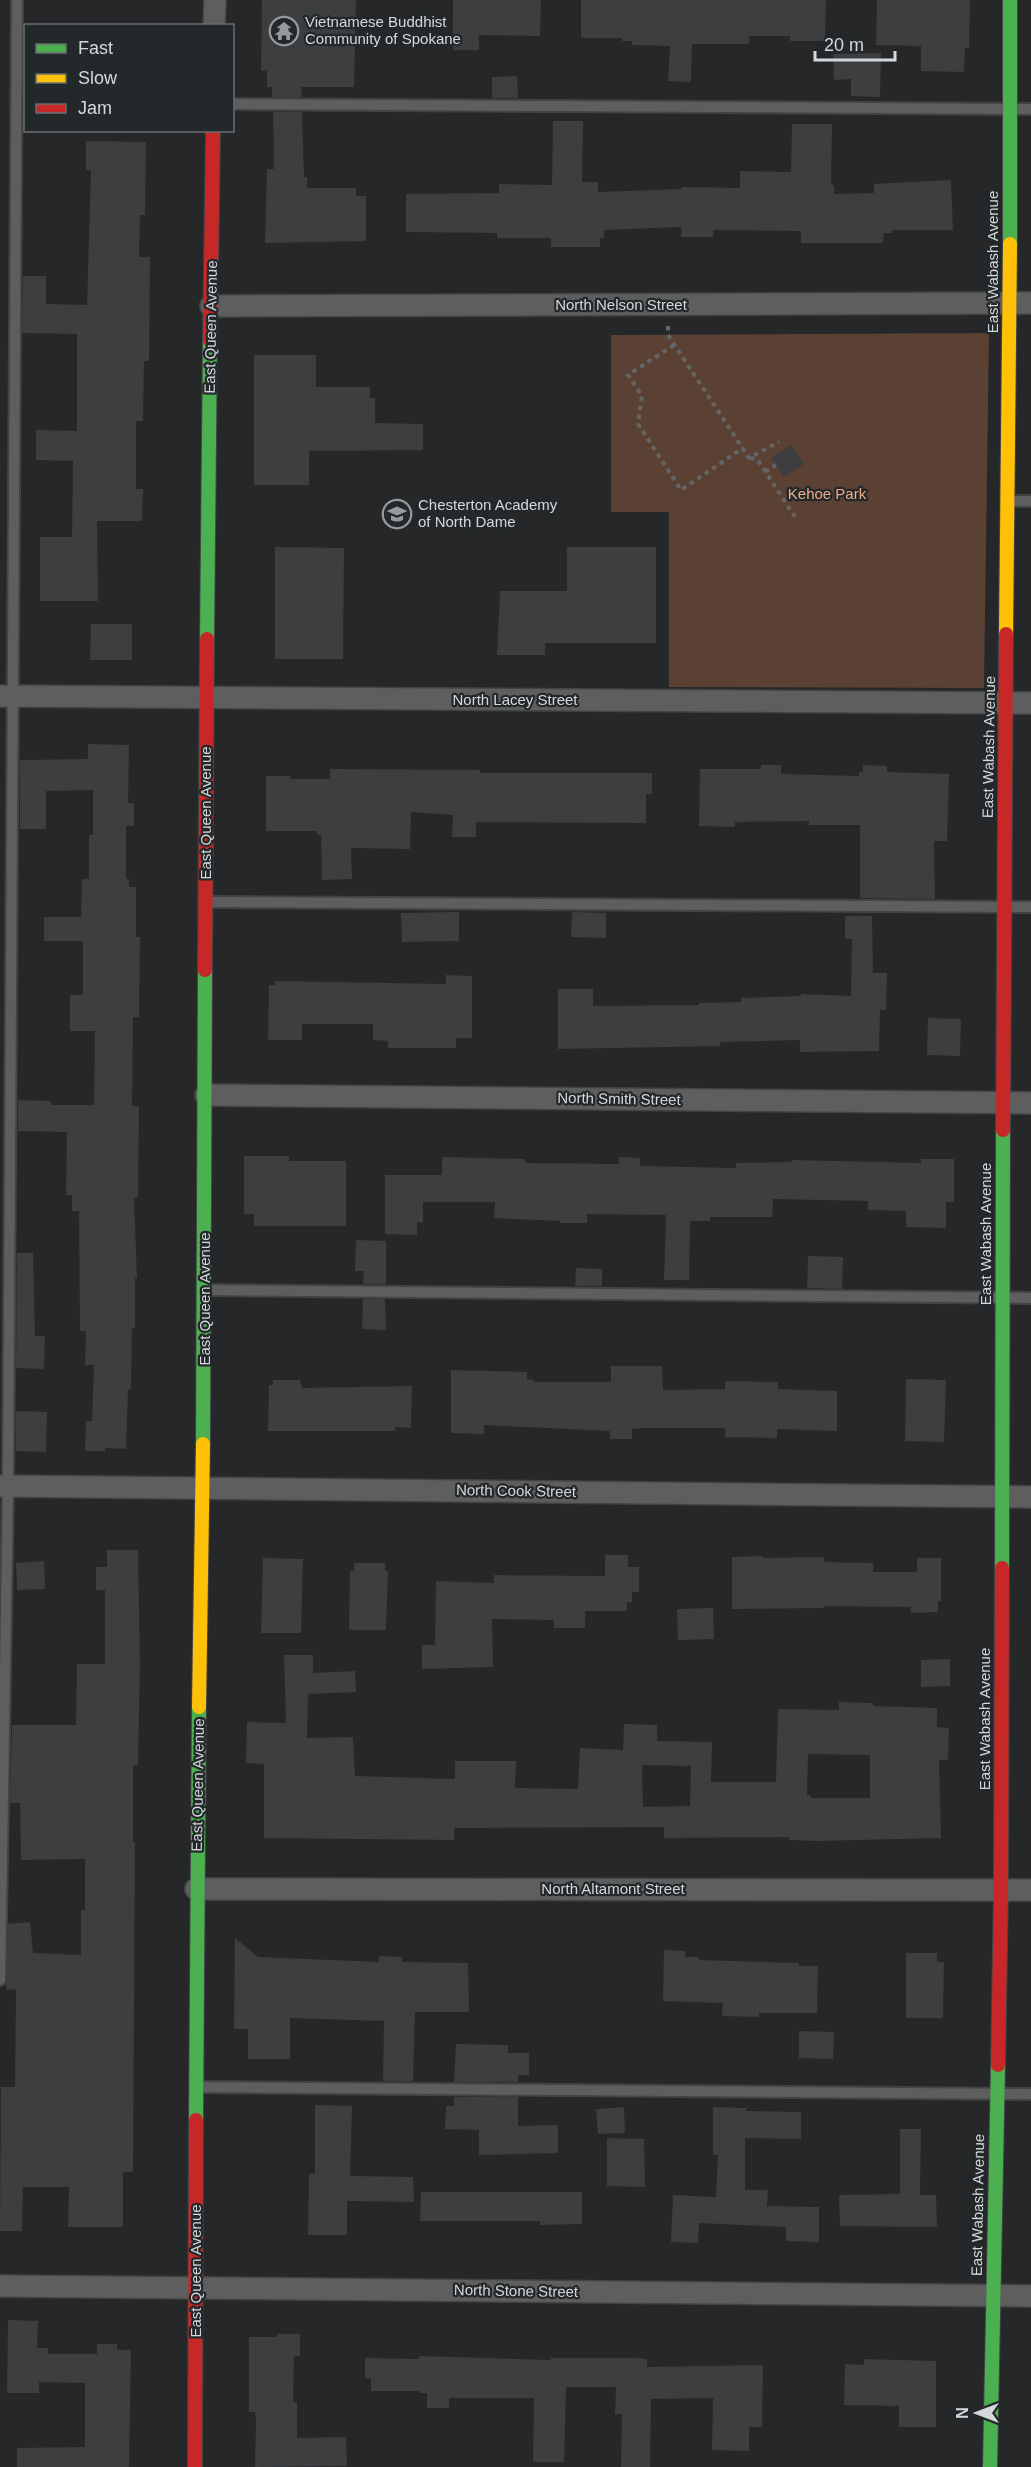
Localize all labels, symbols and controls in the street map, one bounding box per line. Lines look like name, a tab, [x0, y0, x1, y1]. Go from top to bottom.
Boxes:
place label: Vietnamese Buddhist Community of Spokane	[305, 13, 461, 47]
temple icon: Vietnamese Buddhist Community of Spokane	[268, 15, 300, 47]
legend	[24, 24, 234, 132]
scale bar	[815, 24, 894, 62]
text: 20 m	[824, 35, 864, 55]
text: Fast	[78, 38, 113, 58]
text: Slow	[78, 68, 118, 88]
text: Jam	[78, 98, 112, 118]
street label: East Wabash Avenue	[984, 191, 1001, 333]
street label: East Queen Avenue	[201, 260, 220, 394]
street label: North Nelson Street	[555, 296, 688, 313]
park label: Kehoe Park	[788, 485, 867, 502]
place label: Chesterton Academy of North Dame	[418, 496, 558, 530]
school or university icon: Chesterton Academy of North Dame	[381, 498, 413, 530]
street label: East Wabash Avenue	[979, 676, 998, 818]
street label: North Lacey Street	[452, 691, 578, 708]
street label: East Queen Avenue	[197, 746, 214, 880]
street label: North Smith Street	[557, 1089, 682, 1108]
street label: East Wabash Avenue	[977, 1163, 994, 1305]
street label: East Queen Avenue	[196, 1232, 213, 1366]
street label: North Cook Street	[456, 1481, 577, 1500]
street label: East Wabash Avenue	[976, 1648, 993, 1790]
street label: East Queen Avenue	[188, 1718, 207, 1852]
street label: North Altamont Street	[541, 1880, 686, 1897]
street label: East Wabash Avenue	[968, 2134, 987, 2276]
street label: East Queen Avenue	[187, 2204, 204, 2338]
street label: North Stone Street	[454, 2281, 579, 2300]
north arrow	[947, 2383, 1007, 2443]
text: N	[954, 2407, 971, 2419]

